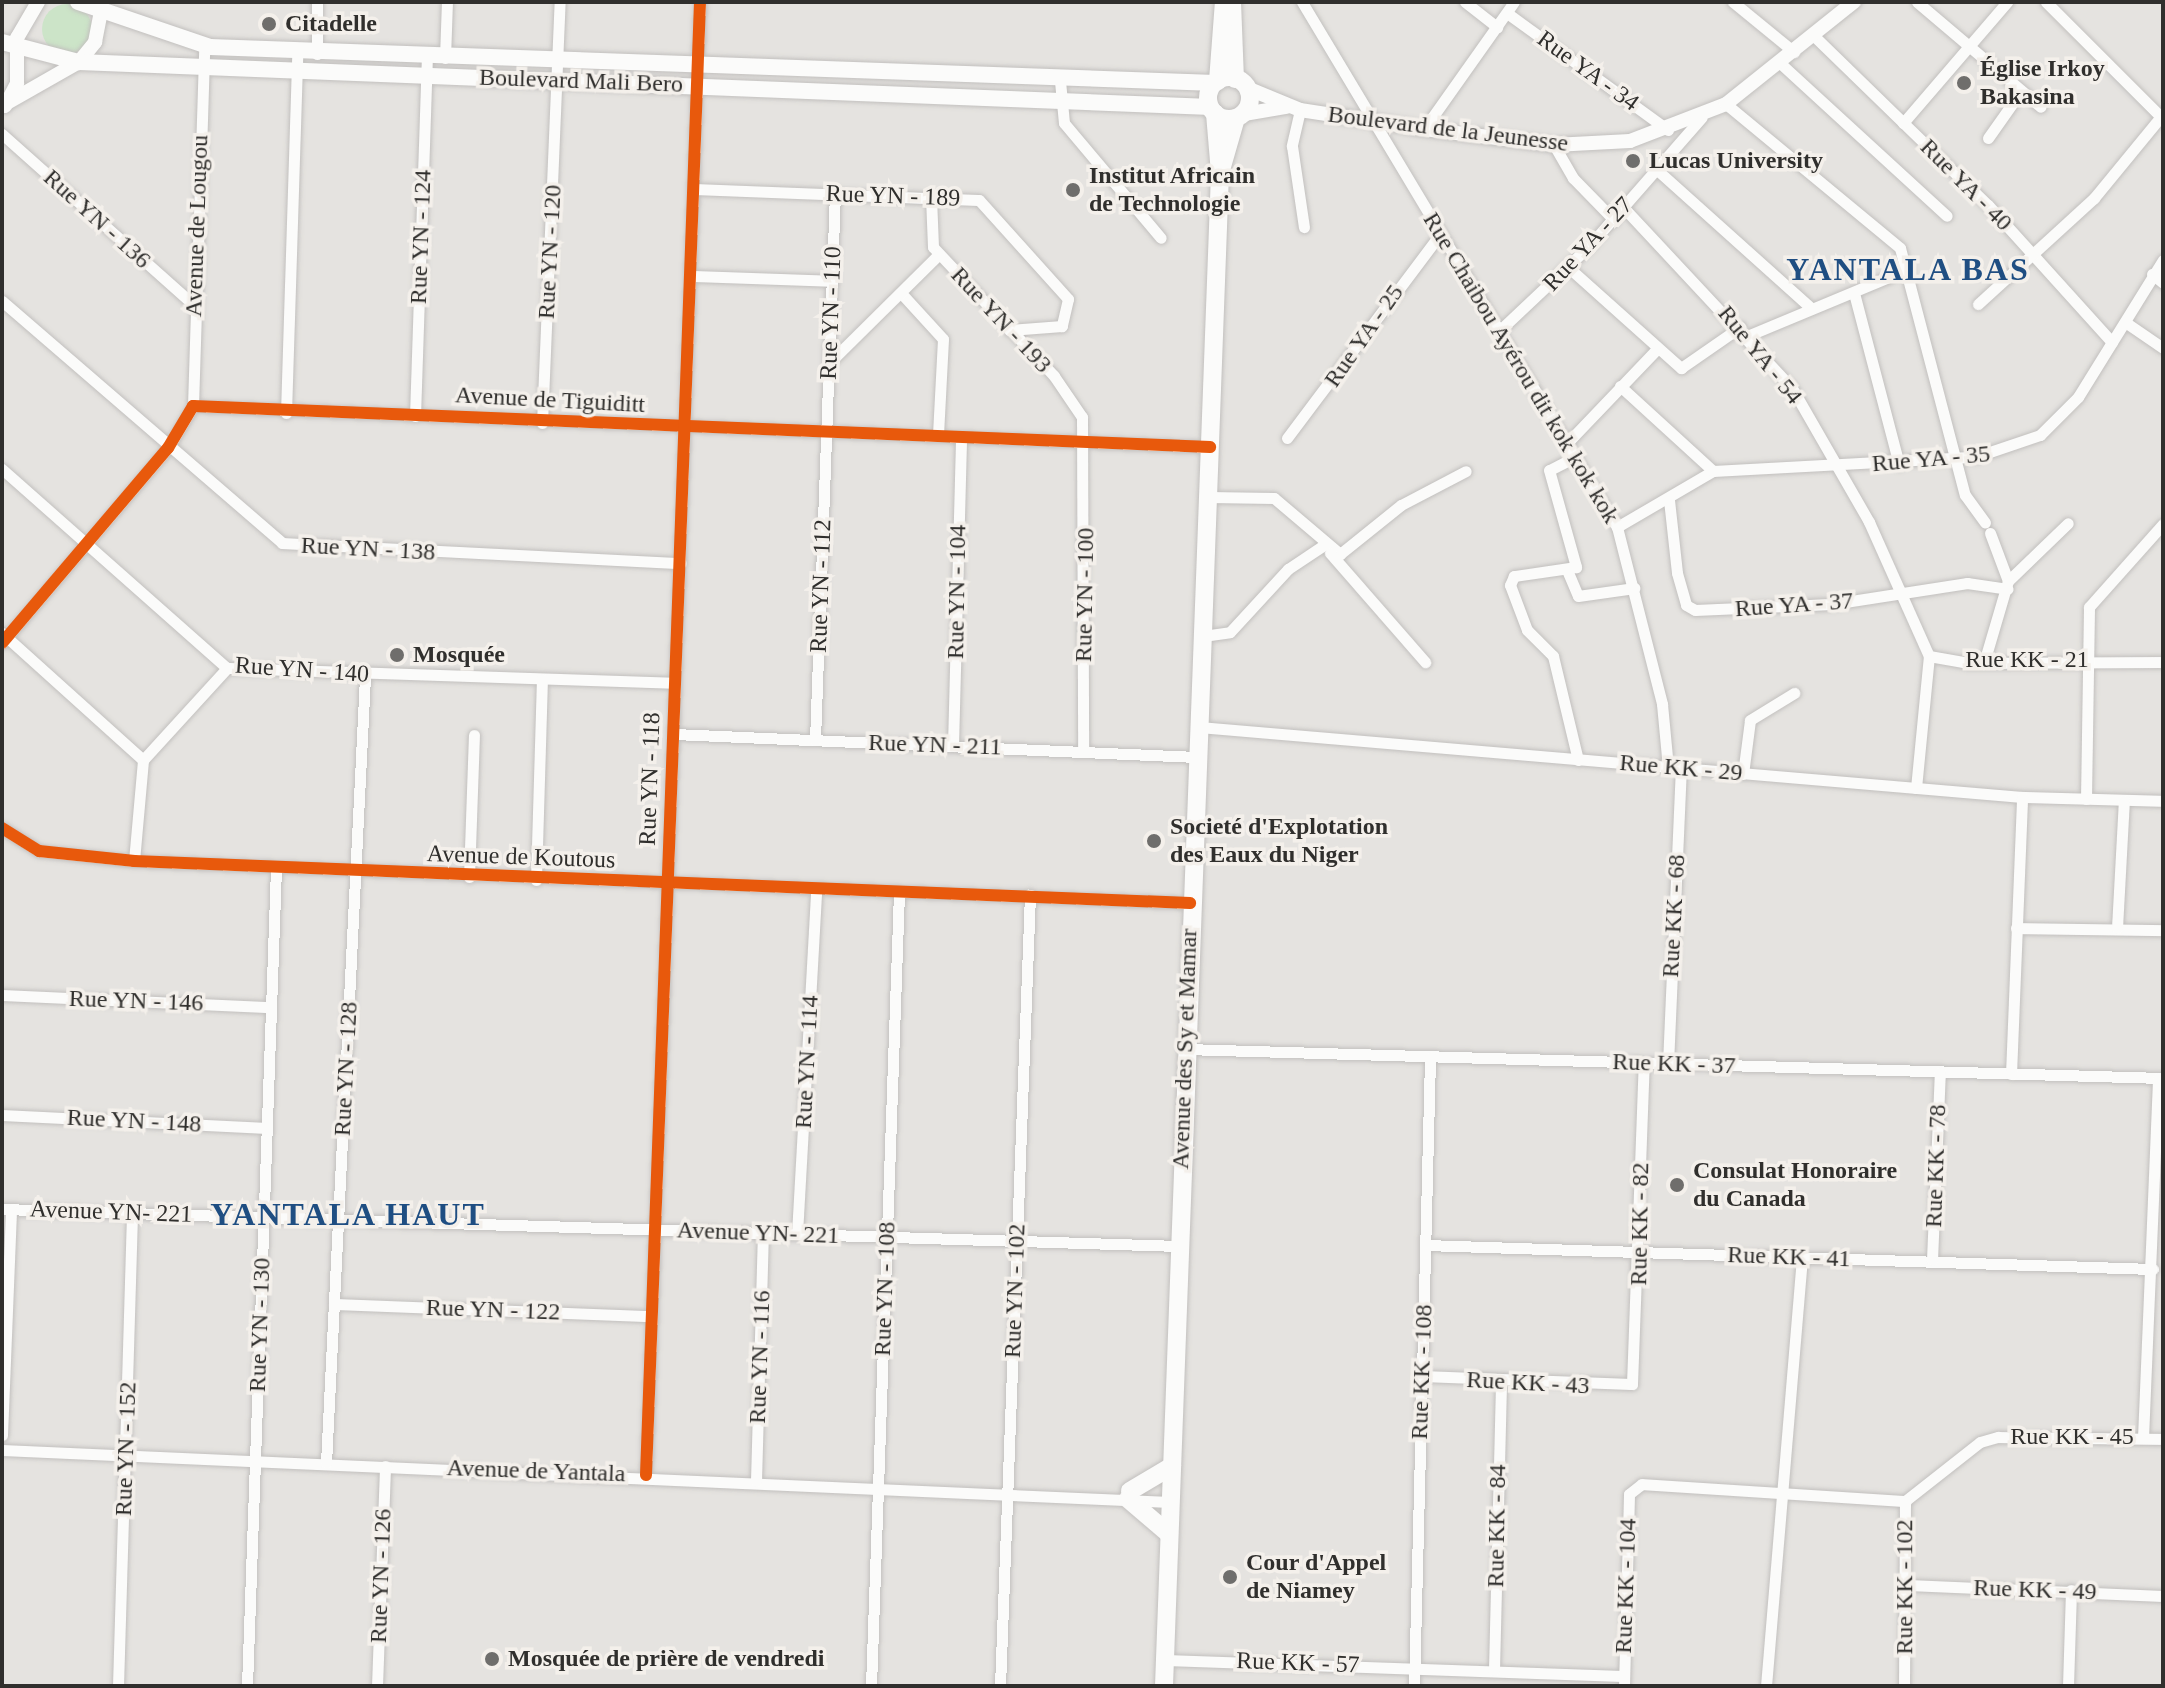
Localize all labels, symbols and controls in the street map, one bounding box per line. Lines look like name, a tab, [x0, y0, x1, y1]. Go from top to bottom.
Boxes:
place label: Citadelle	[285, 10, 377, 38]
marker: Citadelle	[260, 15, 278, 33]
street label: Rue YA - 34	[1531, 24, 1645, 118]
place label: Église Irkoy Bakasina	[1980, 55, 2105, 111]
street label: Boulevard Mali Bero	[479, 63, 683, 99]
marker: Église Irkoy Bakasina	[1955, 74, 1973, 92]
street label: Boulevard de la Jeunesse	[1326, 100, 1570, 158]
street label: Rue YA - 40	[1913, 132, 2019, 238]
street label: Avenue de Lougou	[179, 134, 215, 318]
place label: Lucas University	[1649, 147, 1823, 175]
marker: Lucas University	[1624, 152, 1642, 170]
place label: Institut Africain de Technologie	[1089, 162, 1256, 218]
street label: Rue YN - 136	[37, 163, 157, 275]
street label: Rue YN - 124	[404, 169, 438, 305]
street label: Rue YN - 189	[825, 179, 961, 213]
marker: Institut Africain de Technologie	[1064, 181, 1082, 199]
street label: Rue YN - 120	[532, 184, 568, 320]
street label: Rue YA - 27	[1536, 190, 1640, 298]
street label: Rue Chaibou Ayérou dit kok kok kok	[1416, 207, 1626, 529]
street label: Rue YN - 110	[814, 245, 848, 381]
district label: YANTALA BAS	[1785, 250, 2031, 288]
street label: Rue YN - 193	[944, 261, 1058, 379]
street label: Rue YA - 25	[1318, 278, 1410, 394]
street label: Rue YA - 54	[1711, 299, 1809, 411]
street label: Avenue de Tiguiditt	[454, 381, 646, 419]
street label: Rue YA - 35	[1870, 439, 1992, 479]
street label: Rue YN - 112	[804, 518, 838, 654]
street label: Rue YN - 104	[941, 524, 973, 660]
street label: Rue YN - 100	[1069, 527, 1101, 663]
street label: Rue YN - 138	[300, 531, 436, 567]
street label: Rue YA - 37	[1733, 586, 1855, 624]
place label: Mosquée	[413, 641, 505, 669]
marker: Mosquée	[388, 646, 406, 664]
street label: Rue KK - 21	[1965, 646, 2089, 674]
street label: Rue YN - 140	[234, 651, 370, 689]
street label: Rue YN - 118	[633, 711, 667, 847]
street label: Rue YN - 211	[867, 728, 1003, 762]
street label: Rue KK - 29	[1618, 748, 1744, 788]
place label: Societé d'Explotation des Eaux du Niger	[1170, 813, 1388, 869]
marker: Societé d'Explotation des Eaux du Niger	[1145, 832, 1163, 850]
street label: Avenue de Koutous	[426, 839, 616, 875]
street label: Rue KK - 68	[1656, 854, 1692, 978]
street label: Avenue des Sy et Mamar	[1166, 928, 1204, 1170]
street label: Rue YN - 146	[68, 984, 204, 1018]
street label: Rue YN - 114	[789, 994, 825, 1130]
street label: Rue YN - 128	[328, 1001, 364, 1137]
street label: Rue KK - 37	[1612, 1047, 1736, 1081]
street label: Rue YN - 148	[66, 1103, 202, 1139]
street label: Rue KK - 78	[1919, 1104, 1953, 1228]
place label: Consulat Honoraire du Canada	[1693, 1157, 1897, 1213]
street label: Rue KK - 82	[1625, 1162, 1655, 1286]
marker: Consulat Honoraire du Canada	[1668, 1176, 1686, 1194]
street label: Avenue YN- 221	[29, 1195, 193, 1229]
district label: YANTALA HAUT	[209, 1195, 487, 1233]
street label: Avenue YN- 221	[676, 1216, 840, 1250]
street label: Rue YN - 108	[868, 1221, 902, 1357]
street label: Rue YN - 102	[998, 1223, 1032, 1359]
street label: Rue KK - 41	[1727, 1240, 1851, 1274]
street label: Rue YN - 130	[243, 1257, 277, 1393]
street label: Rue YN - 116	[743, 1289, 777, 1425]
street label: Rue YN - 122	[425, 1293, 561, 1327]
street label: Rue KK - 108	[1405, 1304, 1439, 1440]
street label: Rue KK - 43	[1466, 1365, 1590, 1401]
street label: Rue YN - 152	[109, 1381, 143, 1517]
street label: Rue KK - 45	[2010, 1423, 2134, 1451]
street label: Avenue de Yantala	[446, 1453, 626, 1489]
street label: Rue KK - 84	[1482, 1464, 1512, 1588]
street label: Rue YN - 126	[364, 1508, 398, 1644]
street label: Rue KK - 104	[1609, 1518, 1643, 1654]
street label: Rue KK - 102	[1891, 1519, 1919, 1655]
place label: Cour d'Appel de Niamey	[1246, 1549, 1387, 1605]
marker: Cour d'Appel de Niamey	[1221, 1568, 1239, 1586]
street label: Rue KK - 49	[1973, 1573, 2097, 1607]
place label: Mosquée de prière de vendredi	[508, 1645, 824, 1673]
street label: Rue KK - 57	[1236, 1646, 1360, 1680]
marker: Mosquée de prière de vendredi	[483, 1650, 501, 1668]

